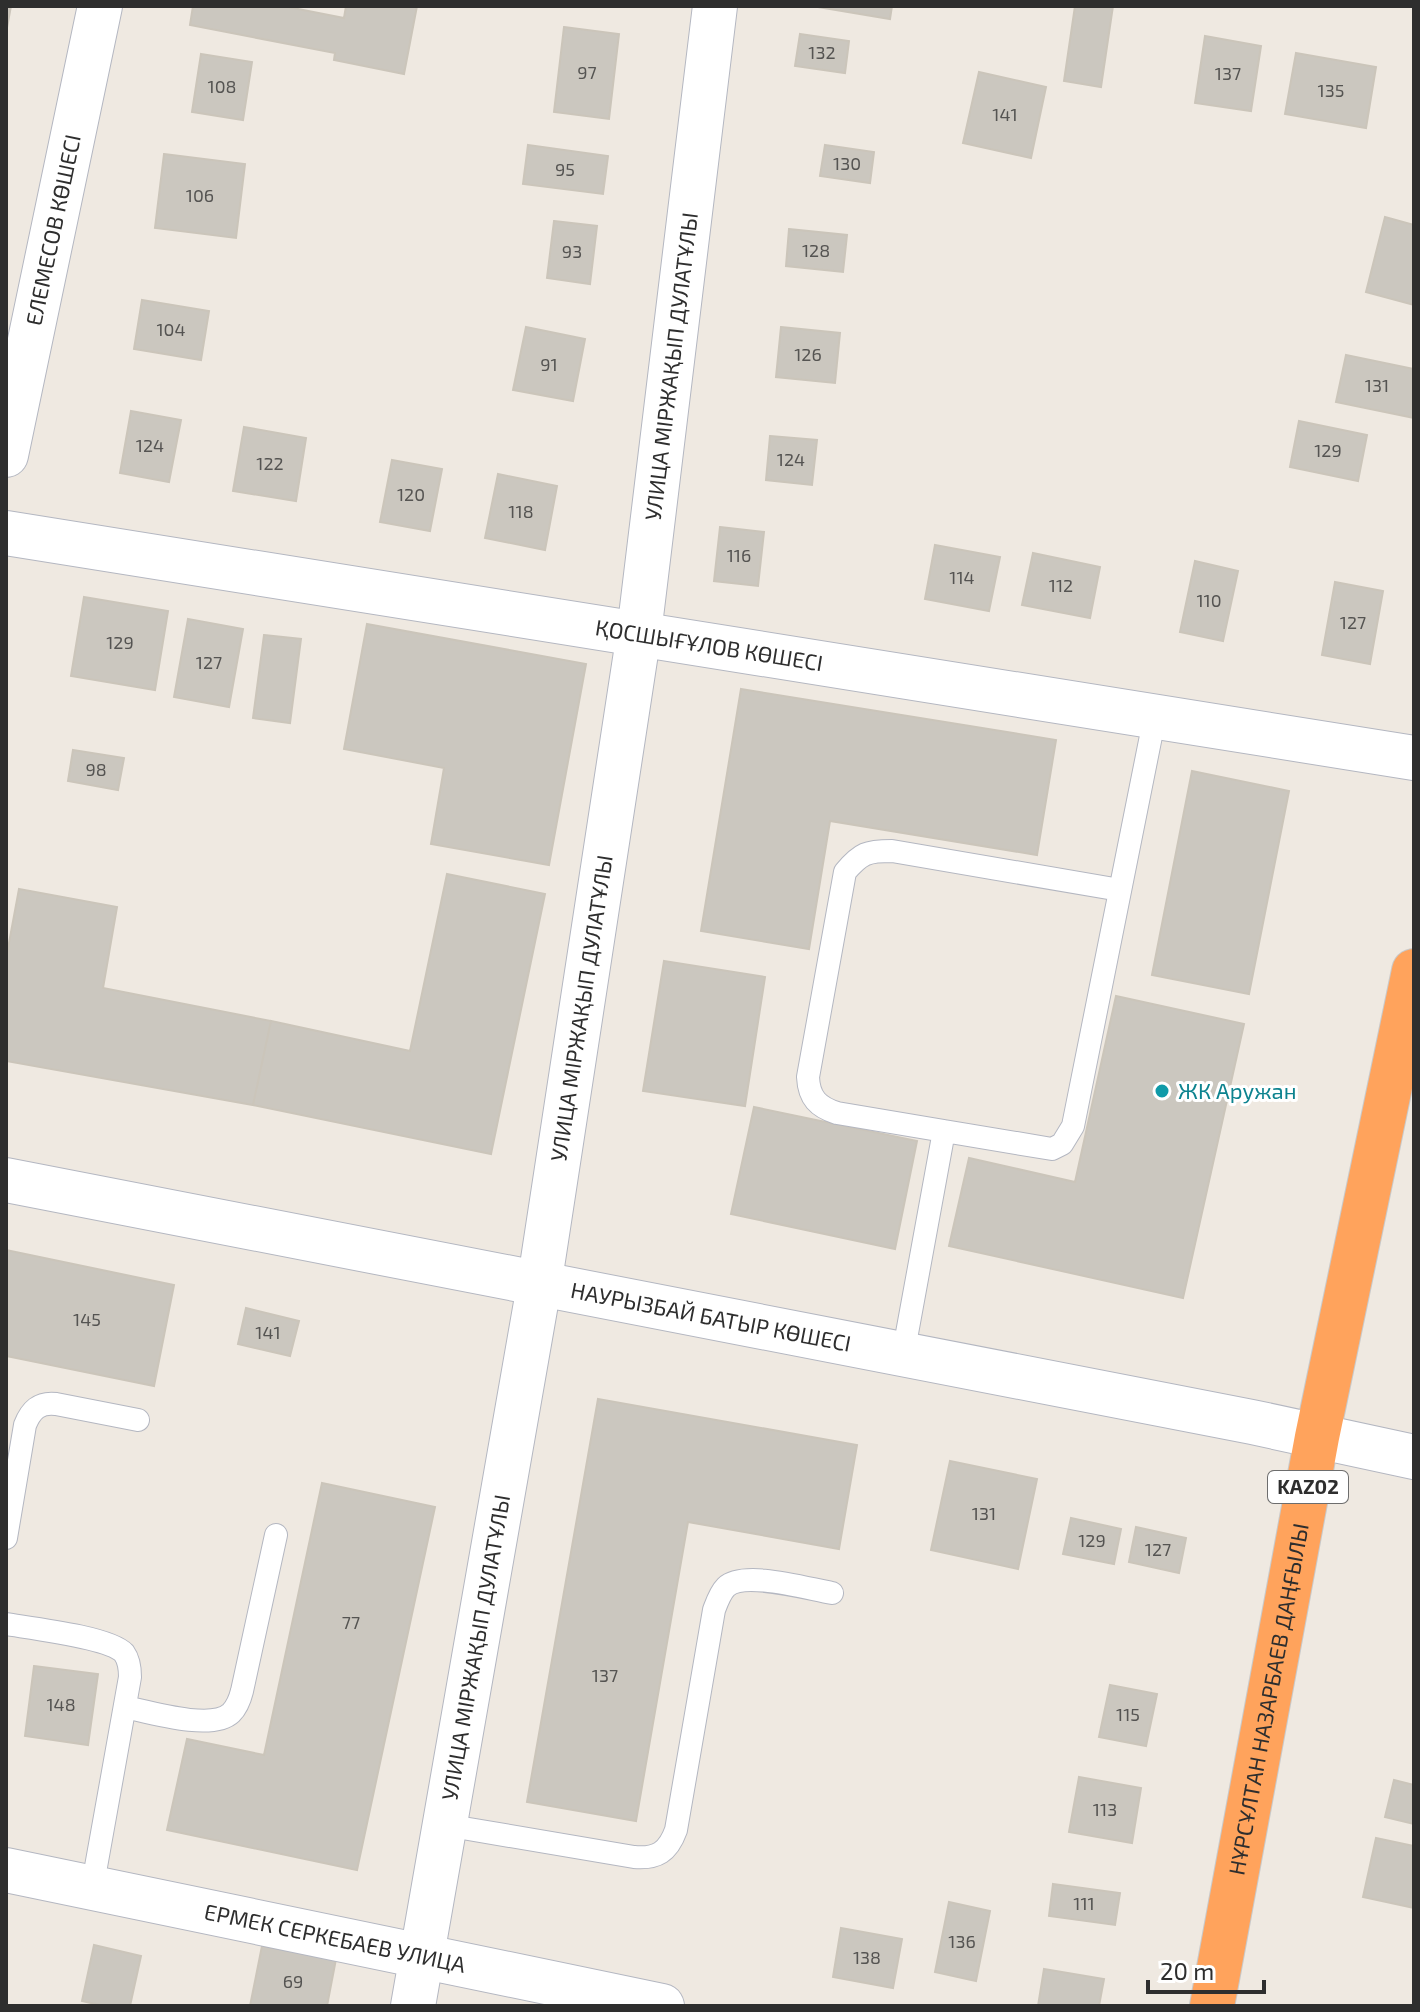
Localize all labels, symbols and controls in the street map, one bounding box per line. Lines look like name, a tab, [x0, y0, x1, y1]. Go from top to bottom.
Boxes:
house number: 132	[808, 41, 836, 63]
house number: 97	[577, 61, 597, 83]
house number: 137	[1215, 62, 1241, 84]
house number: 108	[208, 75, 236, 97]
house number: 135	[1318, 79, 1344, 101]
house number: 141	[992, 103, 1018, 125]
street label: ЕЛЕМЕСОВ КӨШЕСІ	[19, 132, 85, 328]
house number: 130	[833, 152, 861, 174]
house number: 95	[555, 158, 575, 180]
house number: 106	[186, 184, 214, 206]
street label: УЛИЦА МІРЖАҚЫП ДУЛАТҰЛЫ	[639, 211, 702, 522]
house number: 128	[802, 239, 830, 261]
house number: 93	[562, 240, 582, 262]
house number: 104	[156, 318, 186, 340]
house number: 126	[794, 343, 822, 365]
house number: 91	[540, 353, 558, 375]
house number: 131	[1365, 374, 1389, 396]
house number: 124	[136, 434, 164, 456]
house number: 129	[1314, 439, 1342, 461]
house number: 124	[777, 448, 805, 470]
house number: 122	[256, 452, 284, 474]
house number: 120	[397, 483, 425, 505]
house number: 118	[508, 500, 534, 522]
house number: 116	[727, 544, 751, 566]
house number: 114	[949, 566, 975, 588]
house number: 112	[1049, 574, 1073, 596]
house number: 110	[1196, 589, 1222, 611]
house number: 127	[1340, 611, 1366, 633]
street label: ҚОСШЫҒҰЛОВ КӨШЕСІ	[594, 613, 825, 675]
house number: 129	[106, 631, 134, 653]
house number: 127	[196, 651, 222, 673]
house number: 98	[85, 758, 107, 780]
street label: УЛИЦА МІРЖАҚЫП ДУЛАТҰЛЫ	[544, 853, 617, 1163]
place label: ЖК Аружан	[1178, 1077, 1297, 1104]
marker: ЖК Аружан	[1153, 1082, 1171, 1100]
street label: НАУРЫЗБАЙ БАТЫР КӨШЕСІ	[569, 1276, 853, 1356]
house number: 145	[73, 1308, 101, 1330]
house number: 141	[255, 1321, 281, 1343]
road number: KАZ02	[1268, 1471, 1348, 1503]
street label: УЛИЦА МІРЖАҚЫП ДУЛАТҰЛЫ	[435, 1492, 514, 1802]
house number: 131	[972, 1502, 996, 1524]
street label: НҰРСҰЛТАН НАЗАРБАЕВ ДАҢҒЫЛЫ	[1222, 1521, 1313, 1877]
house number: 129	[1078, 1529, 1106, 1551]
house number: 127	[1145, 1538, 1171, 1560]
house number: 77	[342, 1611, 360, 1633]
house number: 137	[592, 1664, 618, 1686]
house number: 148	[46, 1693, 76, 1715]
house number: 115	[1116, 1703, 1140, 1725]
house number: 113	[1093, 1798, 1117, 1820]
house number: 111	[1073, 1892, 1095, 1914]
street label: ЕРМЕК СЕРКЕБАЕВ УЛИЦА	[202, 1897, 468, 1977]
house number: 136	[948, 1930, 976, 1952]
scale bar	[1148, 1944, 1264, 1994]
house number: 138	[853, 1946, 881, 1968]
text: 20 m	[1160, 1956, 1214, 1985]
house number: 69	[283, 1970, 303, 1992]

